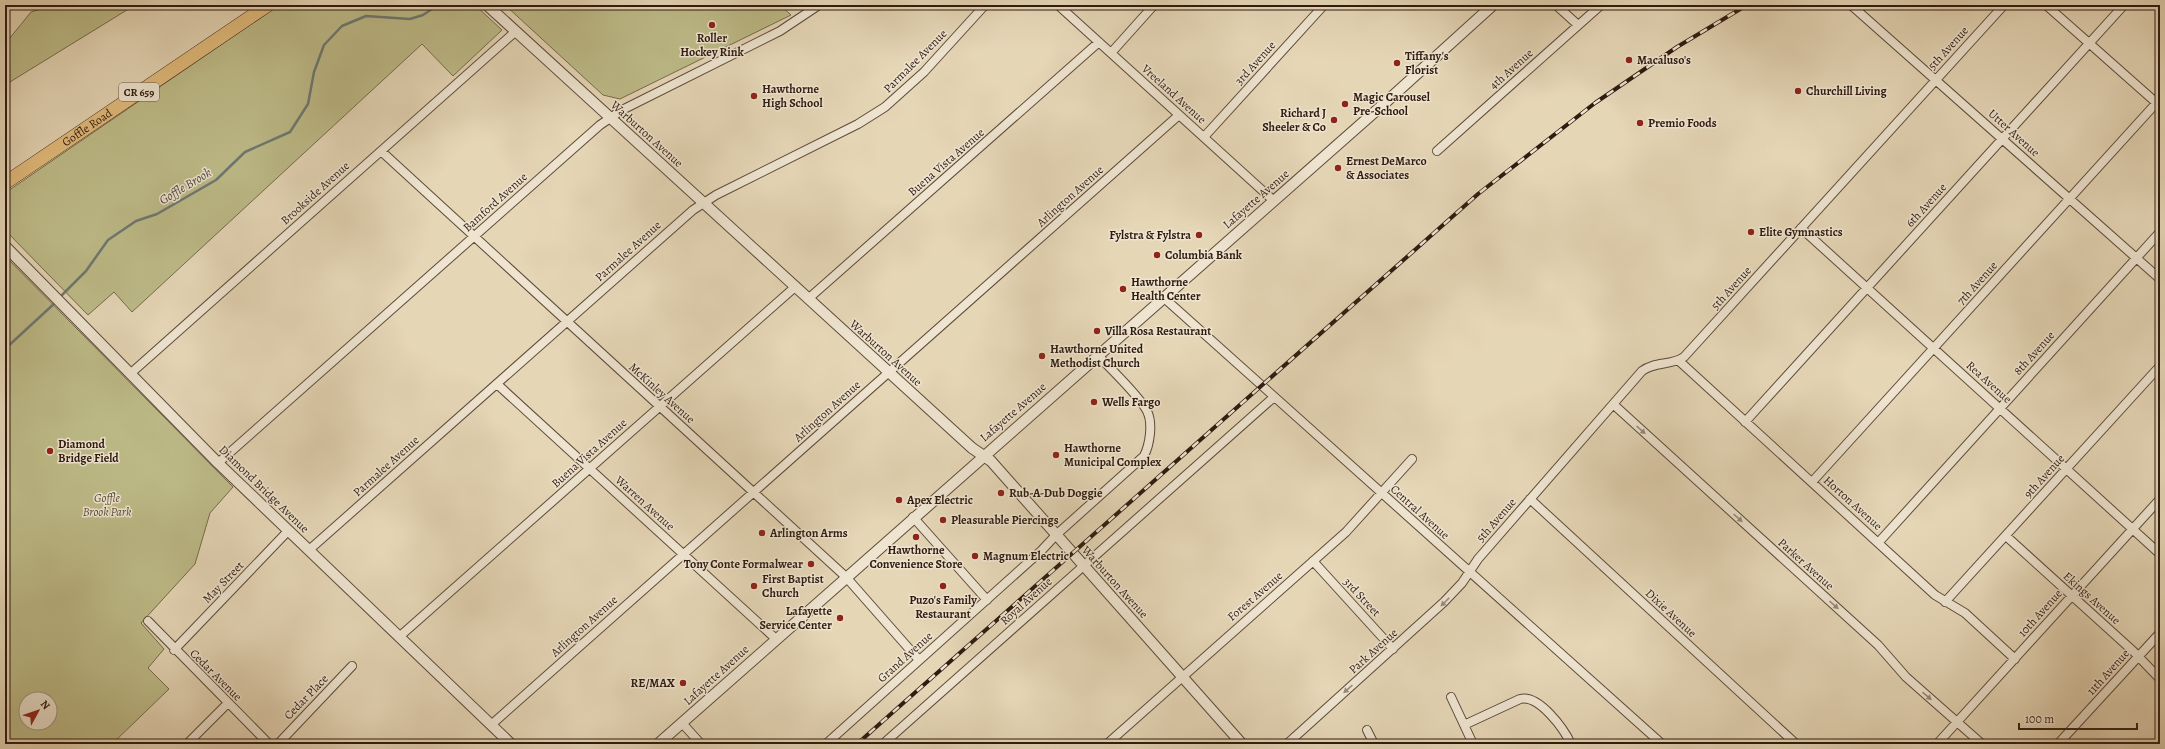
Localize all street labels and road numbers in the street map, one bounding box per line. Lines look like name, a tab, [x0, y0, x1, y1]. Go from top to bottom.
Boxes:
street label: 5th Avenue	[1924, 23, 1972, 73]
street label: Parmalee Avenue	[880, 26, 950, 96]
street label: 3rd Avenue	[1231, 38, 1279, 88]
street label: 4th Avenue	[1486, 45, 1536, 93]
street label: Vreeland Avenue	[1138, 60, 1210, 127]
road number: CR 659	[119, 83, 159, 101]
street label: Warburton Avenue	[607, 97, 687, 171]
street label: Goffle Road	[59, 105, 116, 150]
street label: Utter Avenue	[1985, 106, 2043, 160]
street label: Buena Vista Avenue	[904, 124, 988, 200]
street label: Brookside Avenue	[277, 158, 353, 228]
street label: Arlington Avenue	[1032, 162, 1107, 231]
street label: Lafayette Avenue	[1219, 166, 1293, 232]
street label: Bamford Avenue	[459, 169, 531, 235]
street label: 6th Avenue	[1902, 180, 1950, 230]
street label: Parmalee Avenue	[591, 217, 665, 285]
street label: 7th Avenue	[1953, 258, 2001, 308]
street label: 5th Avenue	[1707, 263, 1755, 313]
street label: Warburton Avenue	[846, 316, 926, 390]
street label: 8th Avenue	[2010, 327, 2058, 379]
street label: Rea Avenue	[1963, 357, 2015, 407]
street label: McKinley Avenue	[625, 359, 699, 427]
street label: Arlington Avenue	[789, 377, 864, 446]
street label: Lafayette Avenue	[976, 379, 1050, 445]
street label: Buena Vista Avenue	[548, 415, 630, 491]
street label: Parmalee Avenue	[349, 432, 423, 500]
street label: Diamond Bridge Avenue	[215, 442, 313, 536]
street label: 9th Avenue	[2020, 451, 2068, 501]
street label: Warren Avenue	[611, 471, 678, 534]
street label: Horton Avenue	[1820, 472, 1886, 534]
street label: Central Avenue	[1387, 481, 1453, 543]
street label: 5th Avenue	[1472, 495, 1520, 545]
street label: Parker Avenue	[1774, 535, 1838, 593]
street label: Warburton Avenue	[1078, 542, 1152, 622]
street label: May Street	[199, 557, 247, 606]
street label: Forest Avenue	[1224, 568, 1286, 624]
street label: Ekings Avenue	[2060, 568, 2124, 628]
street label: Royal Avenue	[997, 573, 1055, 629]
street label: 3rd Street	[1340, 574, 1384, 620]
street label: Dixie Avenue	[1642, 585, 1700, 641]
street label: 10th Avenue	[2014, 586, 2066, 640]
street label: Arlington Avenue	[546, 592, 621, 661]
street label: Park Avenue	[1345, 625, 1401, 677]
street label: Grand Avenue	[874, 628, 936, 686]
street label: Lafayette Avenue	[680, 641, 752, 709]
street label: Cedar Avenue	[187, 646, 245, 704]
street label: 11th Avenue	[2083, 646, 2133, 698]
street label: Cedar Place	[280, 671, 332, 723]

